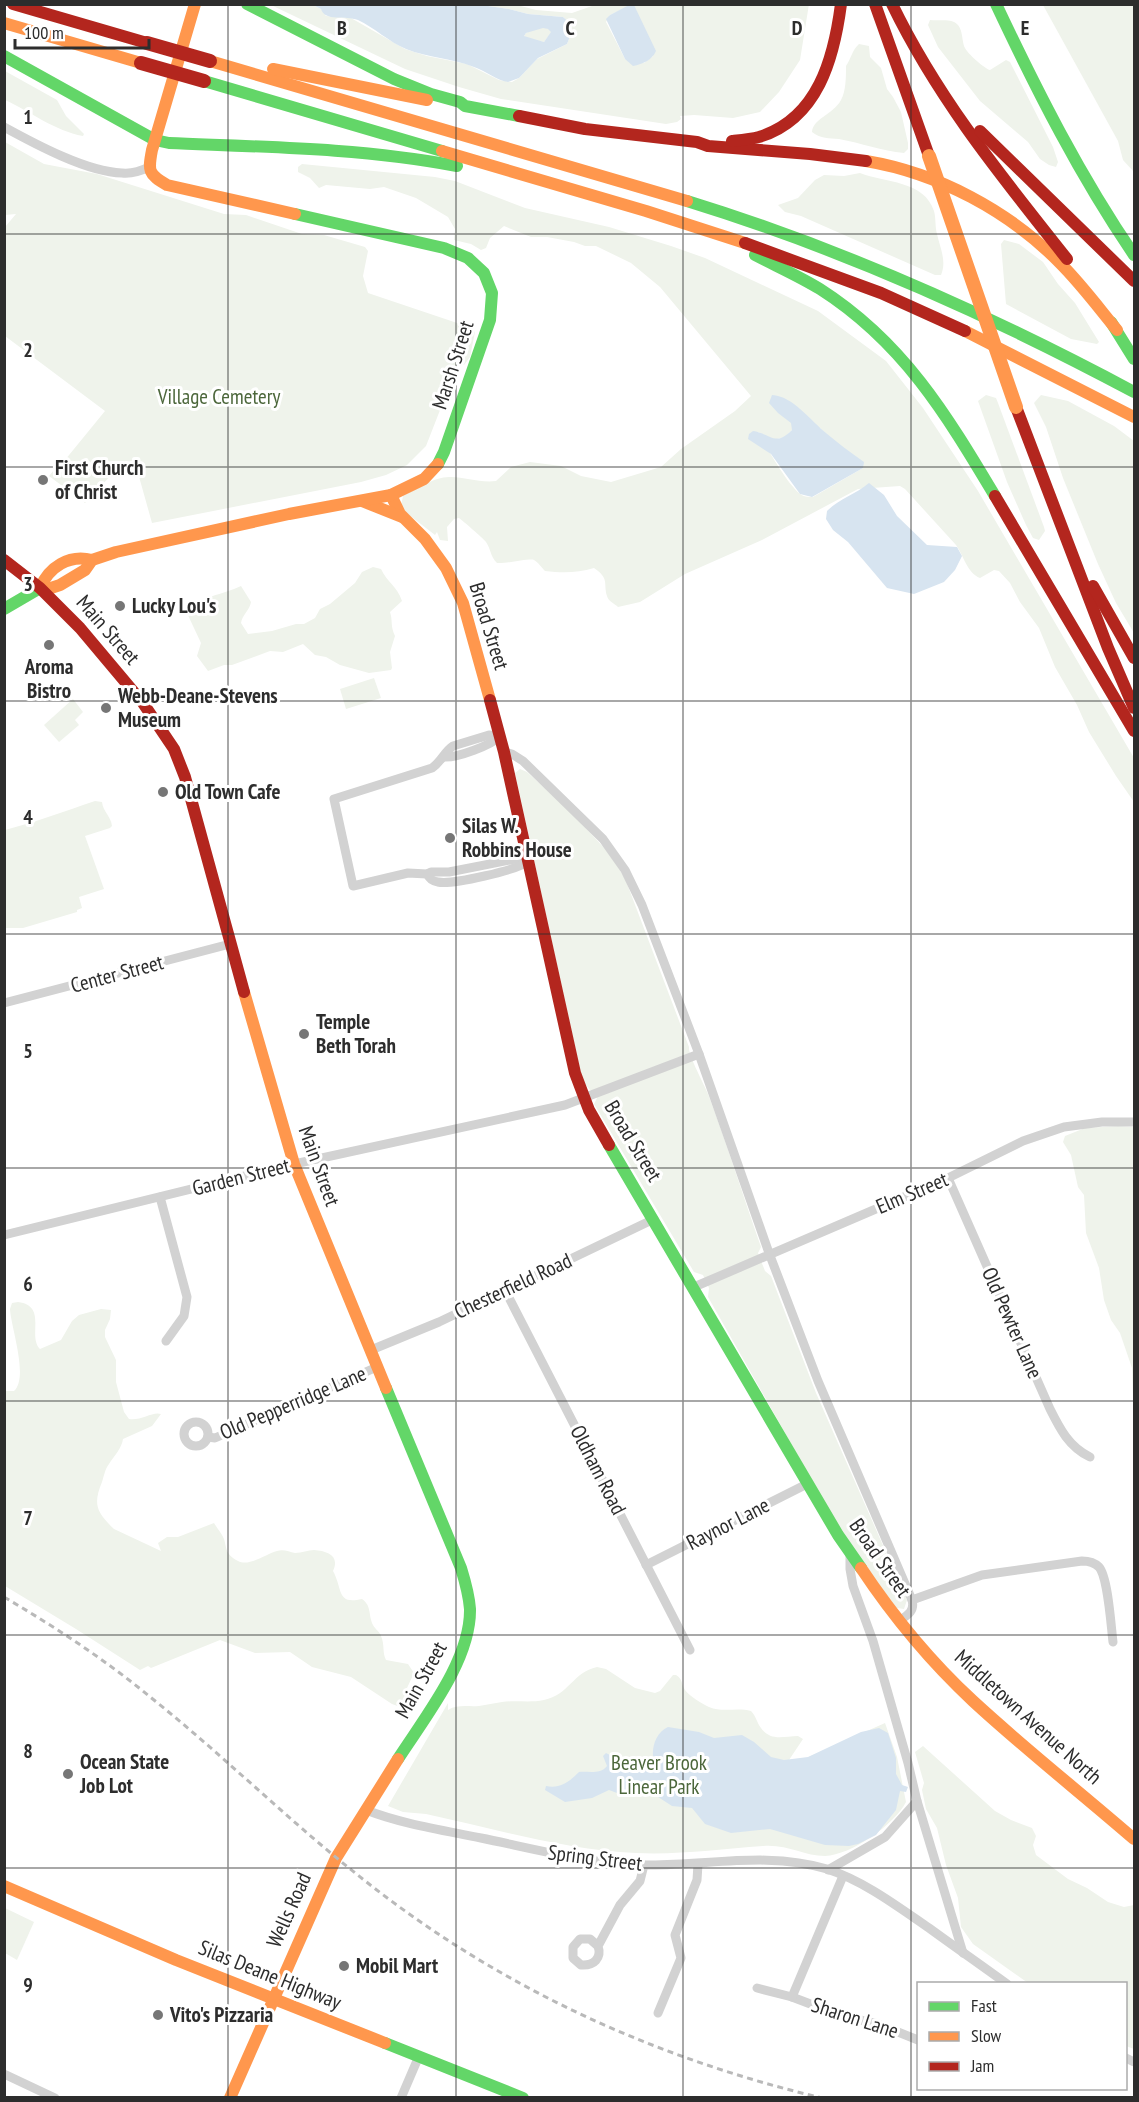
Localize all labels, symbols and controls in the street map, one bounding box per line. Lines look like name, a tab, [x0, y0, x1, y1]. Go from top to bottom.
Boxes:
scale bar	[15, 12, 148, 50]
text: B	[337, 15, 347, 41]
text: C	[565, 15, 575, 41]
text: D	[792, 15, 803, 41]
text: E	[1021, 15, 1029, 41]
text: 100 m	[24, 21, 64, 44]
text: 1	[23, 104, 33, 130]
street label: Marsh Street	[426, 317, 480, 413]
text: 2	[23, 337, 33, 363]
park label: Village Cemetery	[157, 383, 280, 410]
place label: First Church of Christ	[55, 454, 144, 505]
marker: First Church of Christ	[36, 473, 50, 487]
text: 3	[23, 571, 33, 597]
street label: Broad Street	[463, 579, 516, 673]
street label: Main Street	[71, 589, 146, 670]
place label: Lucky Lou's	[132, 592, 216, 619]
marker: Lucky Lou's	[113, 599, 127, 613]
marker: Aroma Bistro	[42, 638, 56, 652]
place label: Aroma Bistro	[24, 653, 74, 704]
place label: Webb-Deane-Stevens Museum	[117, 682, 278, 733]
marker: Webb-Deane-Stevens Museum	[99, 701, 113, 715]
place label: Old Town Cafe	[175, 778, 280, 805]
marker: Old Town Cafe	[156, 785, 170, 799]
text: 4	[23, 804, 33, 830]
place label: Silas W. Robbins House	[462, 812, 572, 863]
marker: Silas W. Robbins House	[443, 831, 457, 845]
street label: Center Street	[68, 948, 166, 999]
place label: Temple Beth Torah	[316, 1008, 396, 1059]
marker: Temple Beth Torah	[297, 1027, 311, 1041]
text: 5	[23, 1038, 33, 1064]
street label: Broad Street	[599, 1095, 668, 1187]
street label: Main Street	[293, 1122, 347, 1210]
street label: Garden Street	[189, 1151, 293, 1202]
street label: Elm Street	[872, 1165, 952, 1220]
street label: Chesterfield Road	[450, 1247, 576, 1325]
street label: Old Pewter Lane	[976, 1263, 1049, 1383]
text: 6	[23, 1271, 33, 1297]
street label: Old Pepperridge Lane	[215, 1360, 370, 1446]
street label: Oldham Road	[564, 1420, 633, 1519]
street label: Raynor Lane	[682, 1491, 774, 1556]
text: 7	[23, 1505, 33, 1531]
street label: Broad Street	[843, 1513, 917, 1603]
street label: Main Street	[389, 1637, 453, 1723]
street label: Middletown Avenue North	[949, 1643, 1108, 1790]
text: 8	[23, 1738, 33, 1764]
place label: Ocean State Job Lot	[79, 1748, 169, 1799]
park label: Beaver Brook Linear Park	[611, 1749, 707, 1800]
marker: Ocean State Job Lot	[61, 1767, 75, 1781]
street label: Spring Street	[546, 1838, 644, 1877]
street label: Wells Road	[260, 1868, 317, 1951]
street label: Silas Deane Highway	[195, 1934, 346, 2015]
place label: Mobil Mart	[356, 1952, 438, 1979]
marker: Mobil Mart	[337, 1959, 351, 1973]
text: 9	[23, 1972, 33, 1998]
legend	[917, 1982, 1127, 2090]
street label: Sharon Lane	[808, 1991, 902, 2044]
text: Fast	[971, 1994, 997, 2017]
place label: Vito's Pizzaria	[169, 2001, 274, 2028]
marker: Vito's Pizzaria	[151, 2008, 165, 2022]
text: Slow	[971, 2024, 1002, 2047]
text: Jam	[970, 2054, 994, 2077]

